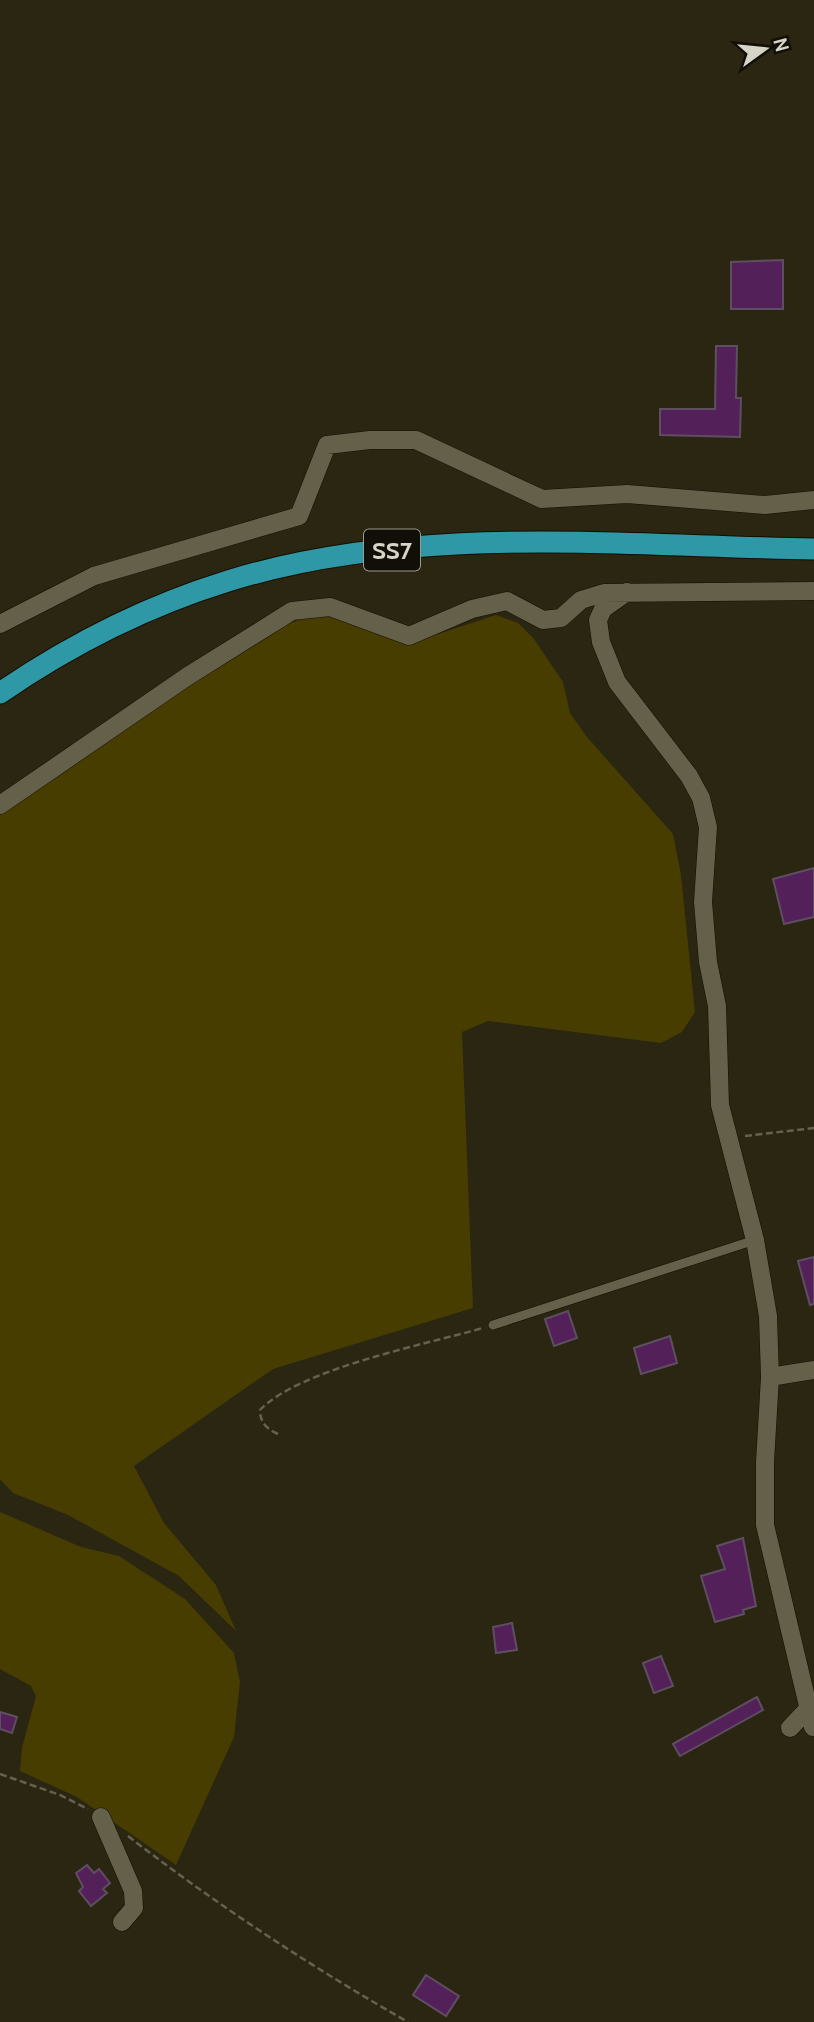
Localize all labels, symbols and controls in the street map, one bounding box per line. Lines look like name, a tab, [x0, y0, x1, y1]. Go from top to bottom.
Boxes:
north arrow	[730, 14, 800, 84]
text: N	[768, 35, 794, 54]
road number: SS7	[364, 530, 420, 570]

